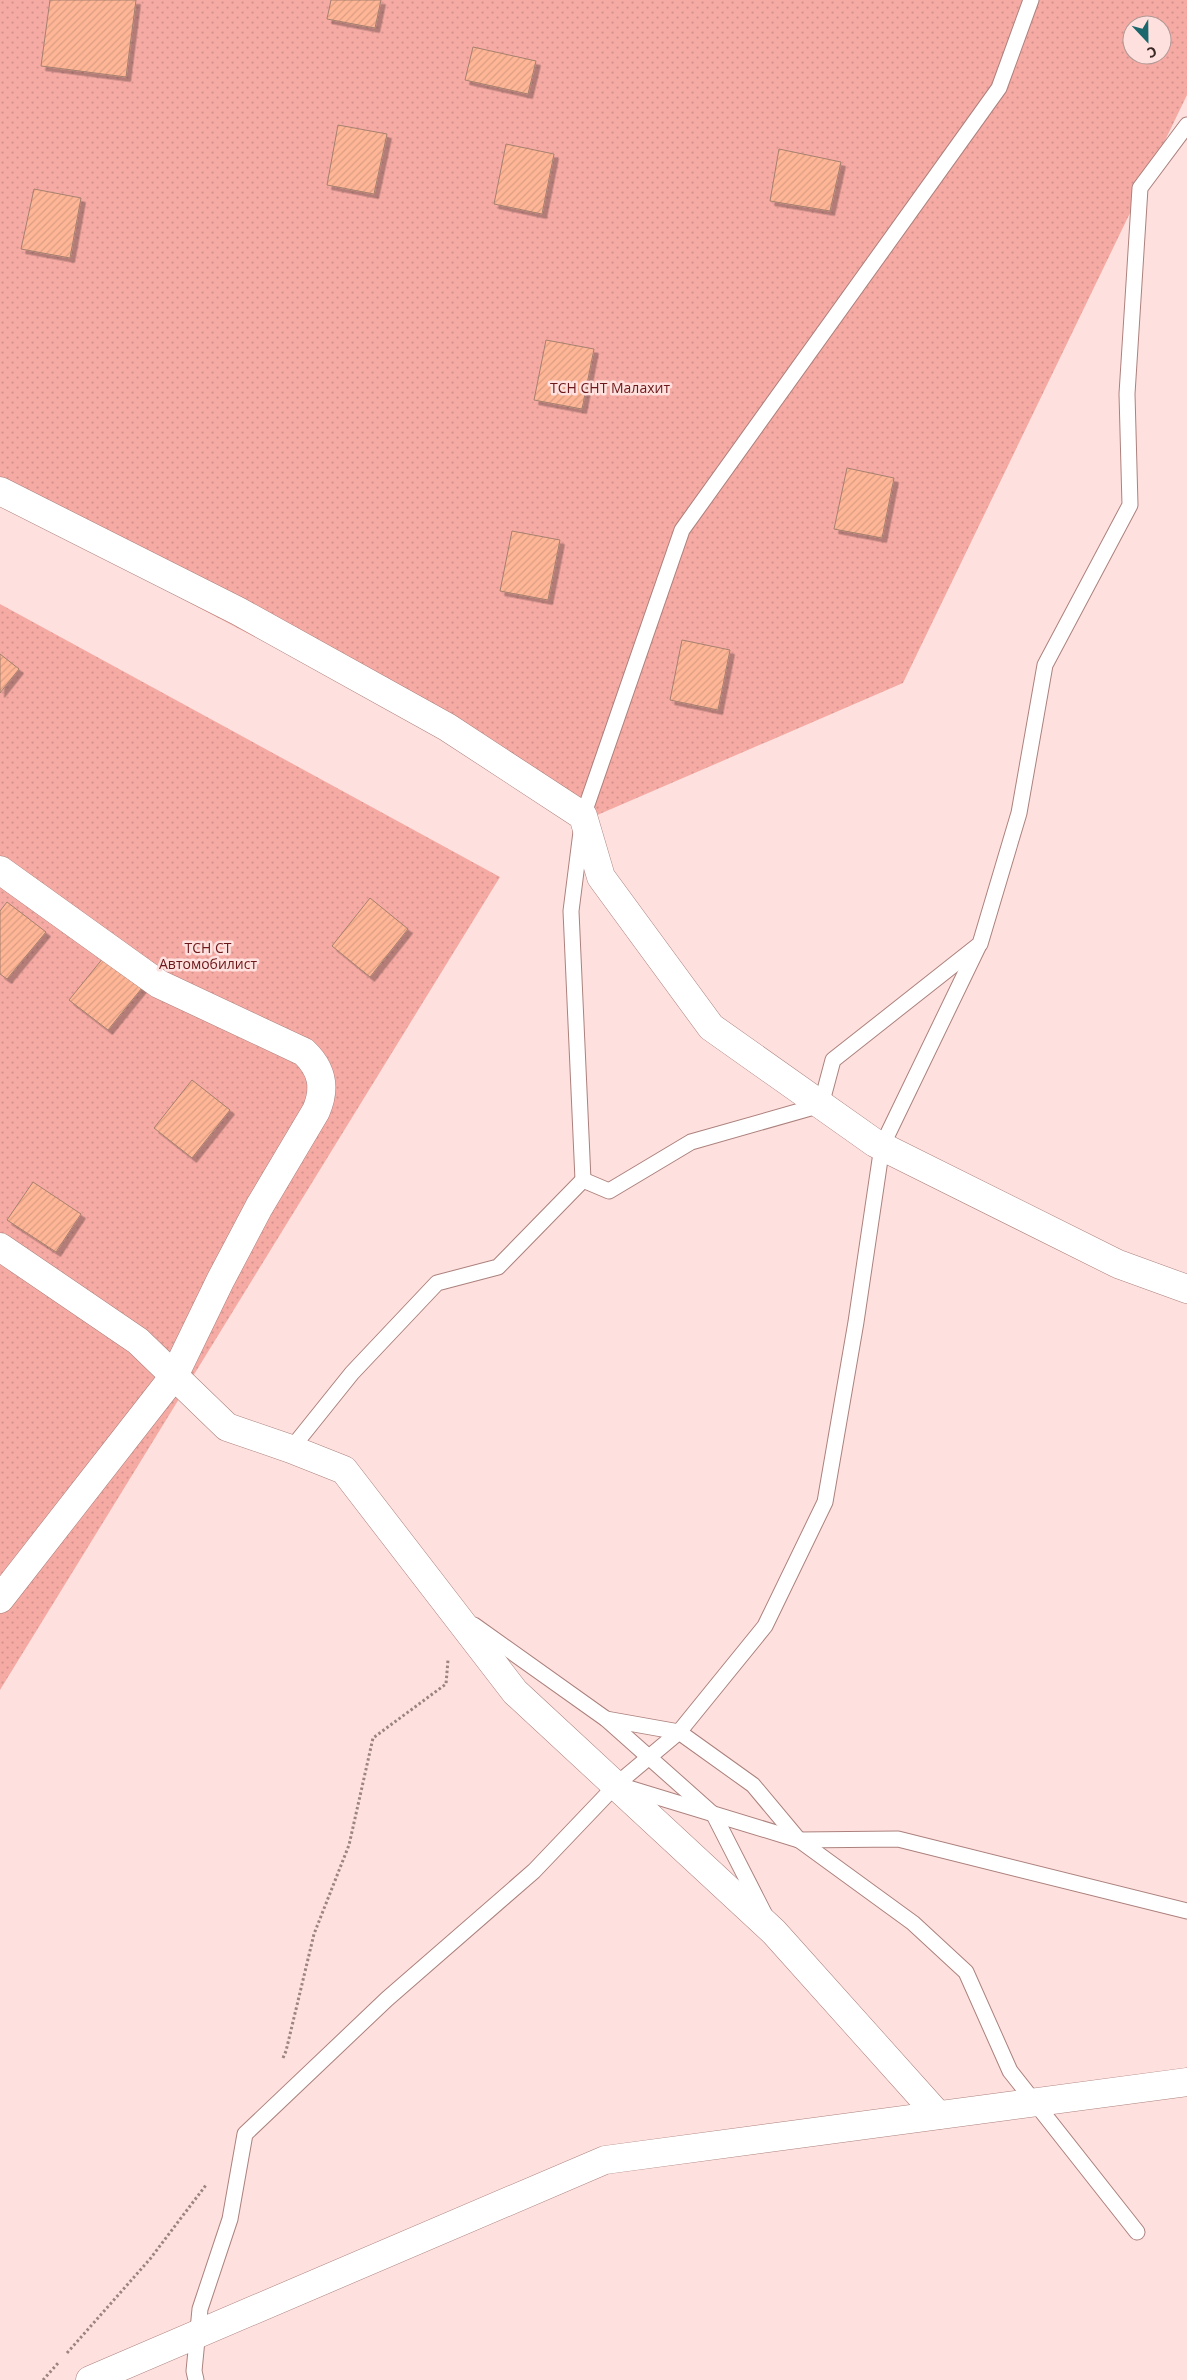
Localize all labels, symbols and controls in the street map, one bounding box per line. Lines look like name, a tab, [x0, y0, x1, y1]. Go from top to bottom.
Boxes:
north arrow	[1122, 15, 1172, 65]
text: С	[1144, 42, 1160, 63]
park label: ТСН СНТ Малахит	[550, 378, 670, 397]
park label: ТСН СТ Автомобилист	[159, 938, 257, 973]

